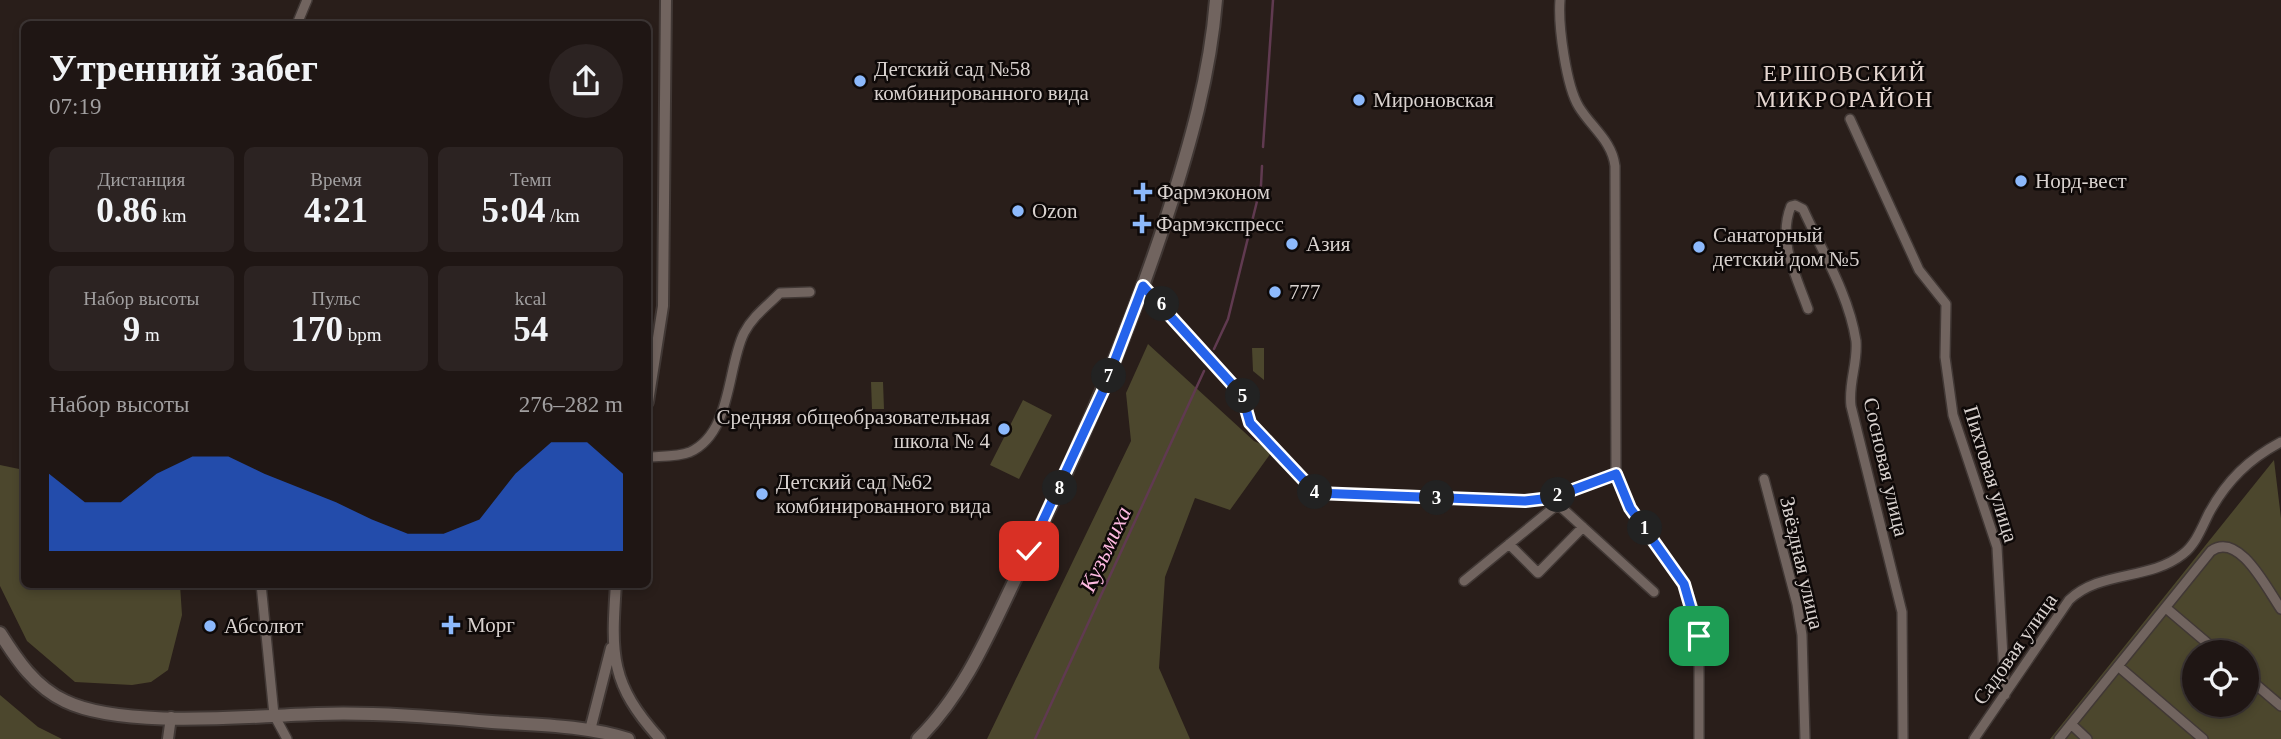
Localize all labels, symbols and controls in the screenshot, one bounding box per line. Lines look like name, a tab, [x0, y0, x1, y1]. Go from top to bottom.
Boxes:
button: share	[549, 44, 623, 118]
text: Утренний забег	[49, 47, 318, 89]
place label: Детский сад №58 комбинированного вида	[874, 57, 1090, 105]
district label: ЕРШОВСКИЙ МИКРОРАЙОН	[1756, 61, 1934, 112]
marker: Детский сад №58 комбинированного вида	[852, 73, 868, 89]
place label: Мироновская	[1373, 88, 1494, 112]
marker: Мироновская	[1351, 92, 1367, 108]
text: 07:19	[49, 94, 101, 119]
text: Дистанция	[97, 169, 185, 190]
text: Время	[310, 169, 362, 190]
text: Темп	[510, 169, 551, 190]
place label: Норд-вест	[2035, 169, 2127, 193]
marker: Норд-вест	[2013, 173, 2029, 189]
place label: Фармэконом	[1157, 180, 1270, 204]
marker: Фармэконом	[1135, 184, 1151, 200]
text: 0.86	[96, 191, 157, 230]
text: 4:21	[304, 191, 368, 230]
text: 5:04	[481, 191, 546, 230]
place label: Ozon	[1032, 199, 1078, 223]
marker: Ozon	[1010, 203, 1026, 219]
text: km	[157, 205, 186, 226]
text: /km	[546, 205, 580, 226]
place label: Фармэкспресс	[1156, 212, 1284, 236]
marker: Фармэкспресс	[1134, 216, 1150, 232]
place label: Санаторный детский дом №5	[1713, 223, 1860, 271]
place label: Азия	[1306, 232, 1351, 256]
marker: Азия	[1284, 236, 1300, 252]
marker: Санаторный детский дом №5	[1691, 239, 1707, 255]
place label: 777	[1289, 280, 1321, 304]
marker: 777	[1267, 284, 1283, 300]
pin: 6	[1144, 286, 1180, 322]
text: Набор высоты	[83, 288, 199, 309]
text: Пульс	[312, 288, 360, 309]
text: kcal	[515, 288, 546, 309]
text: 6	[1157, 293, 1166, 314]
text: 9	[123, 310, 140, 349]
text: 170	[290, 310, 343, 349]
text: 54	[513, 310, 548, 349]
text: m	[140, 324, 160, 345]
text: bpm	[343, 324, 382, 345]
pin: 7	[1092, 358, 1126, 394]
text: 7	[1104, 365, 1113, 386]
pin: 5	[1226, 378, 1260, 414]
text: 5	[1238, 385, 1247, 406]
text: Набор высоты	[49, 392, 190, 417]
text: 276–282 m	[519, 392, 623, 417]
street label: Сосновая улица	[1858, 395, 1914, 539]
street label: Пихтовая улица	[1959, 403, 2023, 546]
place label: Средняя общеобразовательная школа № 4	[716, 405, 990, 453]
marker: Средняя общеобразовательная школа № 4	[996, 421, 1012, 437]
place label: Детский сад №62 комбинированного вида	[776, 470, 992, 518]
pin: 8	[1042, 470, 1078, 505]
pin: 4	[1298, 475, 1332, 510]
text: 8	[1055, 477, 1064, 498]
pin: 2	[1540, 477, 1576, 512]
pin: 3	[1420, 480, 1454, 516]
text: 4	[1310, 481, 1319, 502]
text: 2	[1553, 484, 1562, 505]
marker: Детский сад №62 комбинированного вида	[754, 486, 770, 502]
text: 3	[1432, 487, 1441, 508]
street label: Звёздная улица	[1775, 494, 1829, 632]
water label: Кузьмиха	[1074, 503, 1136, 597]
pin: 1	[1628, 510, 1662, 546]
text: 1	[1640, 517, 1649, 538]
pin	[999, 521, 1059, 581]
icon: check	[1010, 532, 1048, 570]
street label: Садовая улица	[1968, 588, 2063, 709]
pin	[1669, 606, 1729, 666]
place label: Морг	[467, 613, 515, 637]
place label: Абсолют	[224, 614, 303, 638]
marker: Морг	[441, 615, 461, 635]
icon: arrive	[1680, 617, 1718, 655]
marker: Абсолют	[202, 618, 218, 634]
map controls	[2182, 640, 2259, 717]
button: locate	[2182, 640, 2259, 717]

